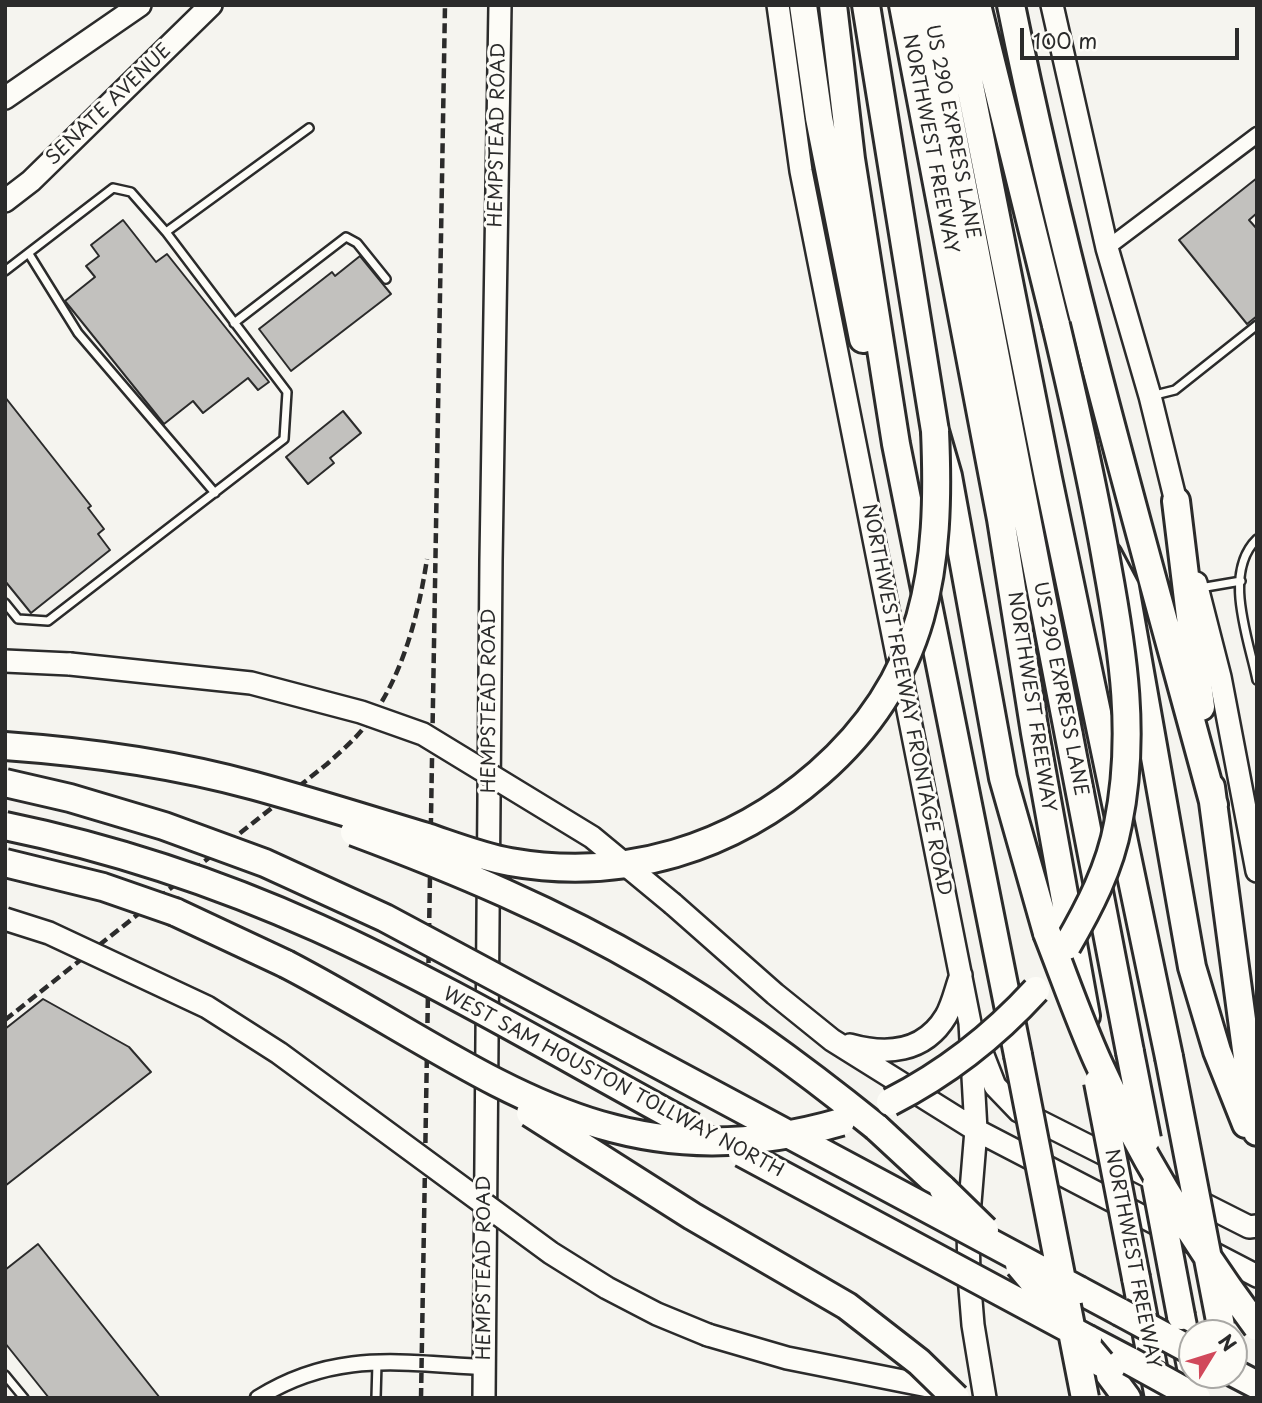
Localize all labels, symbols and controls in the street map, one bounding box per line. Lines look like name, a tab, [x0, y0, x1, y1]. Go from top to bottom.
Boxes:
scale bar	[1024, 14, 1243, 58]
street label: US 290 EXPRESS LANE	[920, 23, 984, 241]
text: 100 m	[1033, 24, 1097, 56]
street label: NORTHWEST FREEWAY	[898, 32, 962, 256]
street label: SENATE AVENUE	[42, 40, 176, 170]
street label: HEMPSTEAD ROAD	[485, 43, 511, 227]
street label: NORTHWEST FREEWAY FRONTAGE ROAD	[857, 502, 955, 898]
street label: US 290 EXPRESS LANE	[1028, 580, 1092, 798]
street label: NORTHWEST FREEWAY	[1002, 590, 1060, 814]
street label: HEMPSTEAD ROAD	[479, 609, 501, 793]
street label: WEST SAM HOUSTON TOLLWAY NORTH	[439, 983, 787, 1183]
street label: NORTHWEST FREEWAY	[1100, 1147, 1164, 1371]
street label: HEMPSTEAD ROAD	[474, 1176, 496, 1360]
north arrow	[1178, 1319, 1248, 1389]
text: N	[1212, 1328, 1244, 1357]

